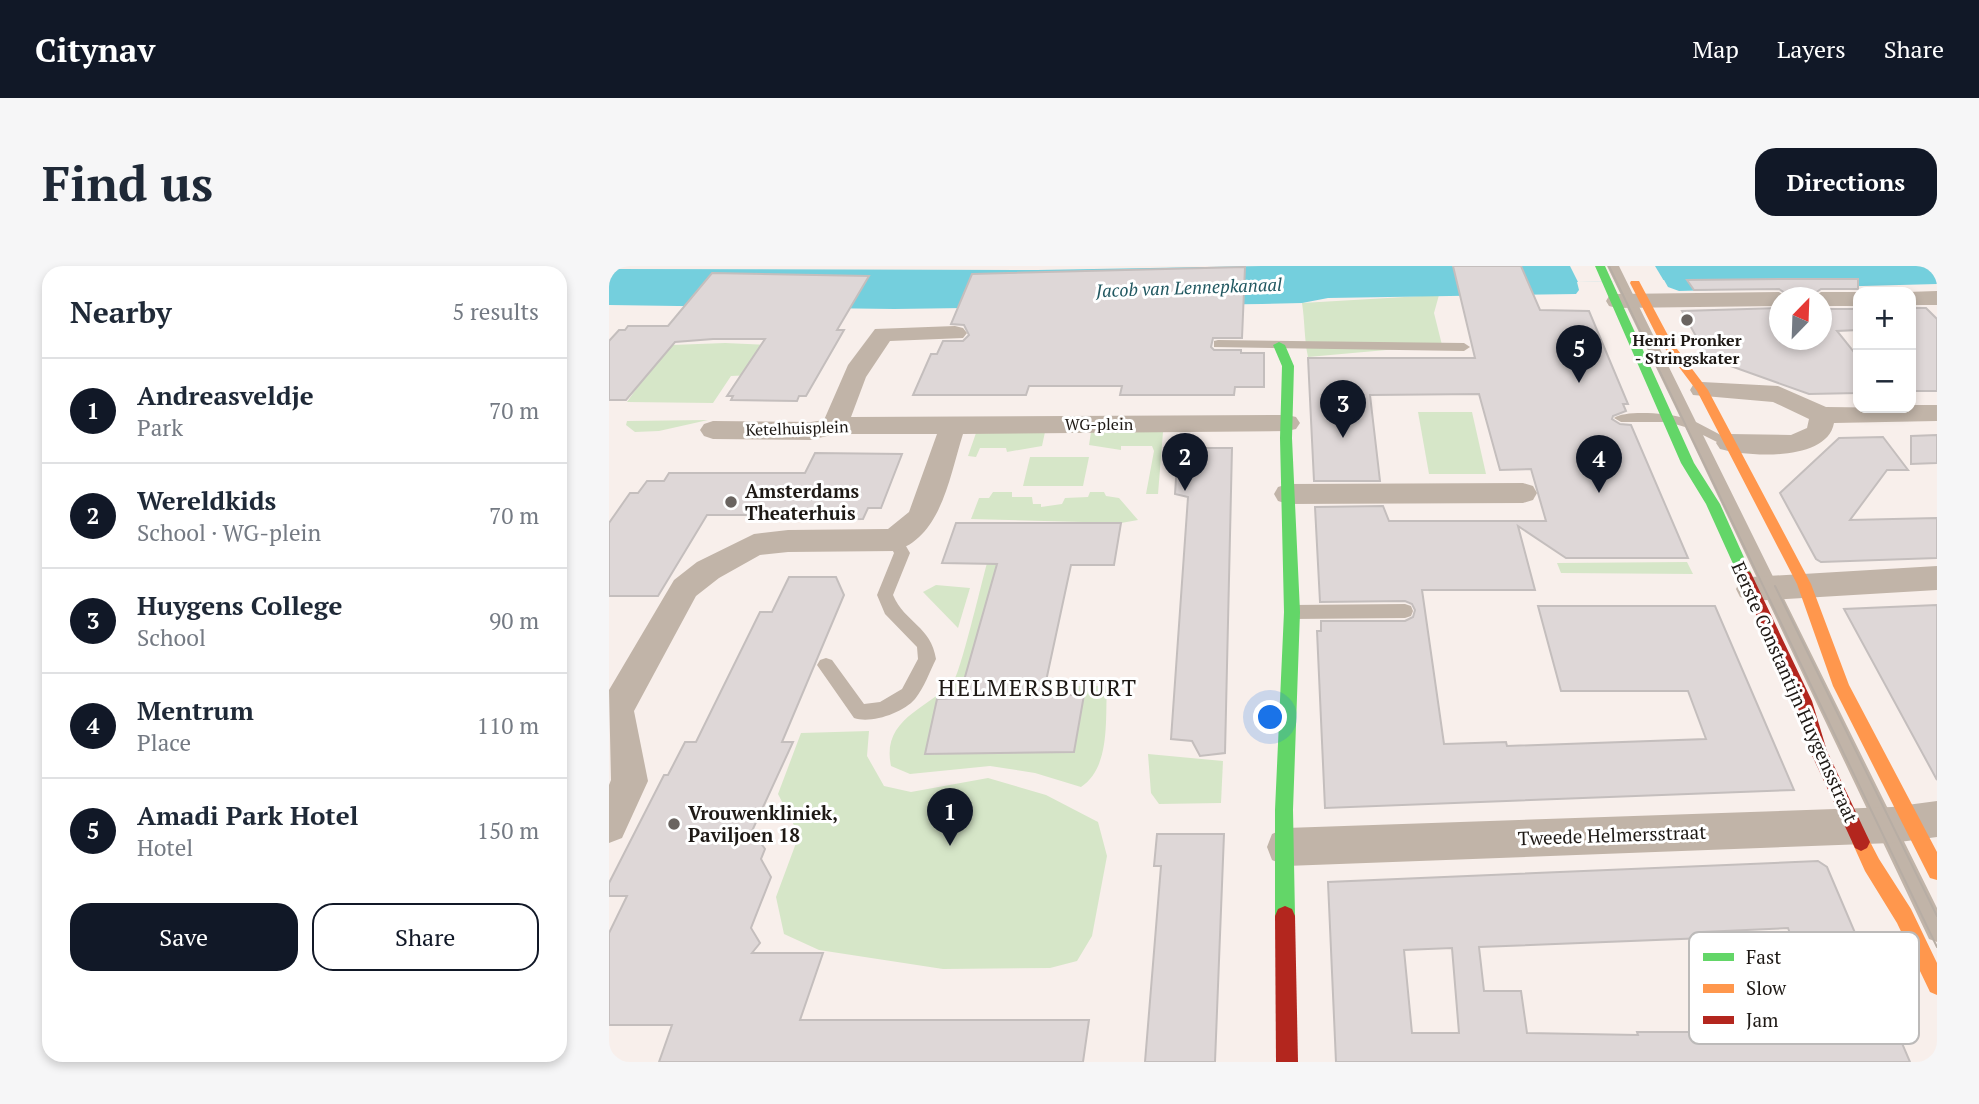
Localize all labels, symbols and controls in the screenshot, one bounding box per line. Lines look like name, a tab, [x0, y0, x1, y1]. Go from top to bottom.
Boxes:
text: Citynav	[35, 28, 155, 71]
text: Map	[1692, 33, 1739, 65]
text: Layers	[1777, 33, 1846, 65]
text: Share	[1884, 33, 1944, 65]
button: Directions	[1755, 148, 1937, 216]
text: Find us	[42, 150, 213, 215]
water label: Jacob van Lennepkanaal	[1095, 272, 1282, 302]
north arrow	[1769, 287, 1832, 350]
map controls	[1853, 287, 1916, 413]
button: +	[1853, 287, 1916, 350]
text: Nearby	[70, 292, 172, 332]
text: 5 results	[452, 296, 539, 327]
marker: Henri Pronker - Stringskater	[1679, 312, 1695, 328]
pin: 5	[1556, 325, 1602, 383]
place label: Henri Pronker - Stringskater	[1632, 329, 1742, 369]
button: −	[1853, 350, 1916, 413]
text: Andreasveldje	[137, 378, 314, 412]
pin: 3	[1320, 380, 1366, 438]
text: 1	[87, 395, 100, 426]
text: 70 m	[489, 395, 539, 426]
text: Park	[137, 412, 183, 443]
street label: WG-plein	[1065, 413, 1134, 435]
street label: Ketelhuisplein	[745, 415, 849, 441]
pin: 2	[1162, 433, 1208, 491]
pin: 4	[1576, 435, 1622, 493]
place label: Amsterdams Theaterhuis	[745, 478, 859, 525]
text: Wereldkids	[137, 483, 276, 517]
marker: Amsterdams Theaterhuis	[723, 494, 739, 510]
text: 2	[87, 500, 100, 531]
text: 70 m	[489, 500, 539, 531]
text: School · WG-plein	[137, 517, 321, 548]
street label: Eerste Constantijn Huygensstraat	[1726, 557, 1864, 826]
text: Huygens College	[137, 588, 342, 622]
text: 3	[87, 605, 100, 636]
text: 90 m	[489, 605, 539, 636]
text: School	[137, 622, 206, 653]
district label: HELMERSBUURT	[938, 672, 1138, 703]
text: Mentrum	[137, 693, 254, 727]
your location	[1253, 700, 1287, 734]
text: 4	[87, 710, 100, 741]
text: 110 m	[477, 710, 539, 741]
text: Place	[137, 727, 191, 758]
pin: 1	[927, 788, 973, 846]
text: Amadi Park Hotel	[137, 798, 358, 832]
place label: Vrouwenkliniek, Paviljoen 18	[688, 800, 838, 847]
text: 5	[87, 815, 100, 846]
text: 150 m	[477, 815, 539, 846]
marker: Vrouwenkliniek, Paviljoen 18	[666, 816, 682, 832]
street label: Tweede Helmersstraat	[1517, 819, 1707, 850]
text: Hotel	[137, 832, 193, 863]
button: Save	[70, 903, 298, 971]
button: Share	[312, 903, 539, 971]
legend	[1689, 932, 1919, 1044]
text: Fast	[1746, 944, 1781, 969]
text: Slow	[1746, 975, 1787, 1000]
text: Jam	[1746, 1007, 1779, 1032]

